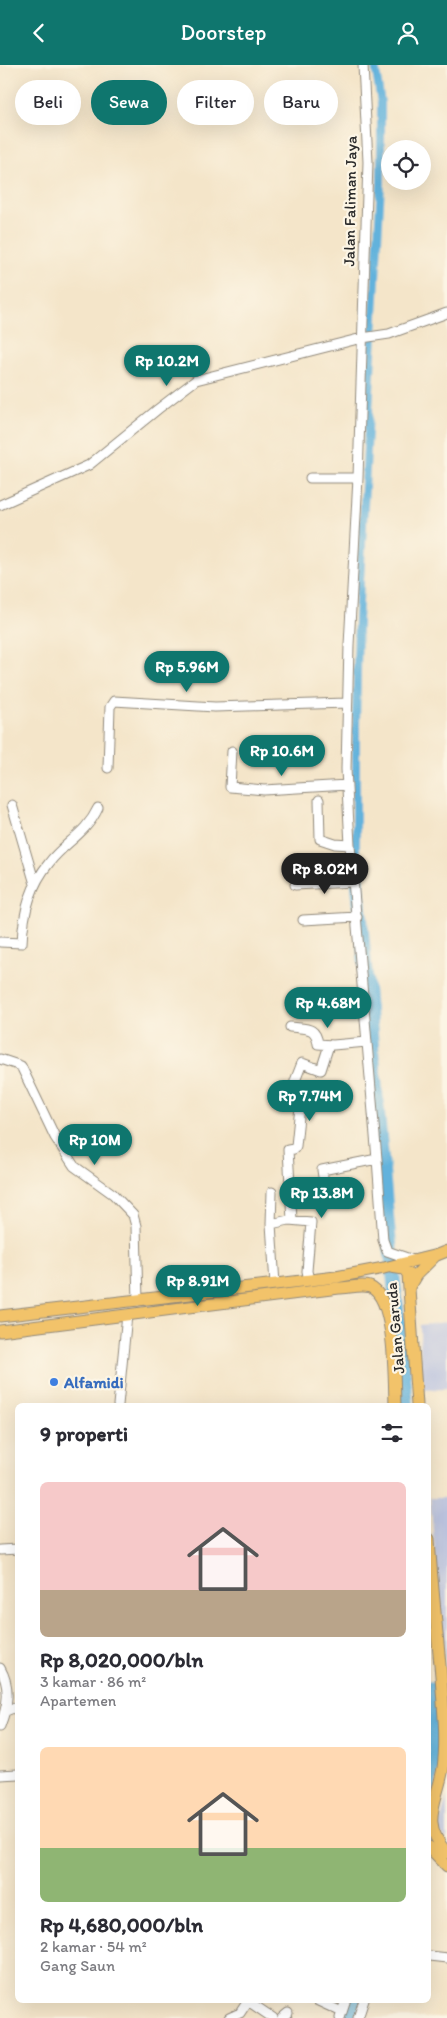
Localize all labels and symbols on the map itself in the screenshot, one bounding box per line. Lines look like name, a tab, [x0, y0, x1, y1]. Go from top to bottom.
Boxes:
street label: Jalan Faliman Jaya	[339, 135, 361, 267]
pin: Rp 10.2M	[115, 345, 219, 387]
pin: Rp 5.96M	[135, 651, 239, 693]
pin: Rp 10.6M	[230, 735, 334, 777]
pin: Rp 8.02M	[273, 853, 377, 895]
pin: Rp 4.68M	[276, 987, 380, 1029]
pin: Rp 7.74M	[258, 1079, 362, 1122]
pin: Rp 10M	[54, 1123, 136, 1166]
pin: Rp 13.8M	[270, 1177, 374, 1219]
pin: Rp 8.91M	[146, 1265, 250, 1307]
street label: Jalan Garuda	[382, 1281, 408, 1374]
place label: Alfamidi	[63, 1373, 124, 1392]
marker: Alfamidi	[48, 1376, 60, 1388]

